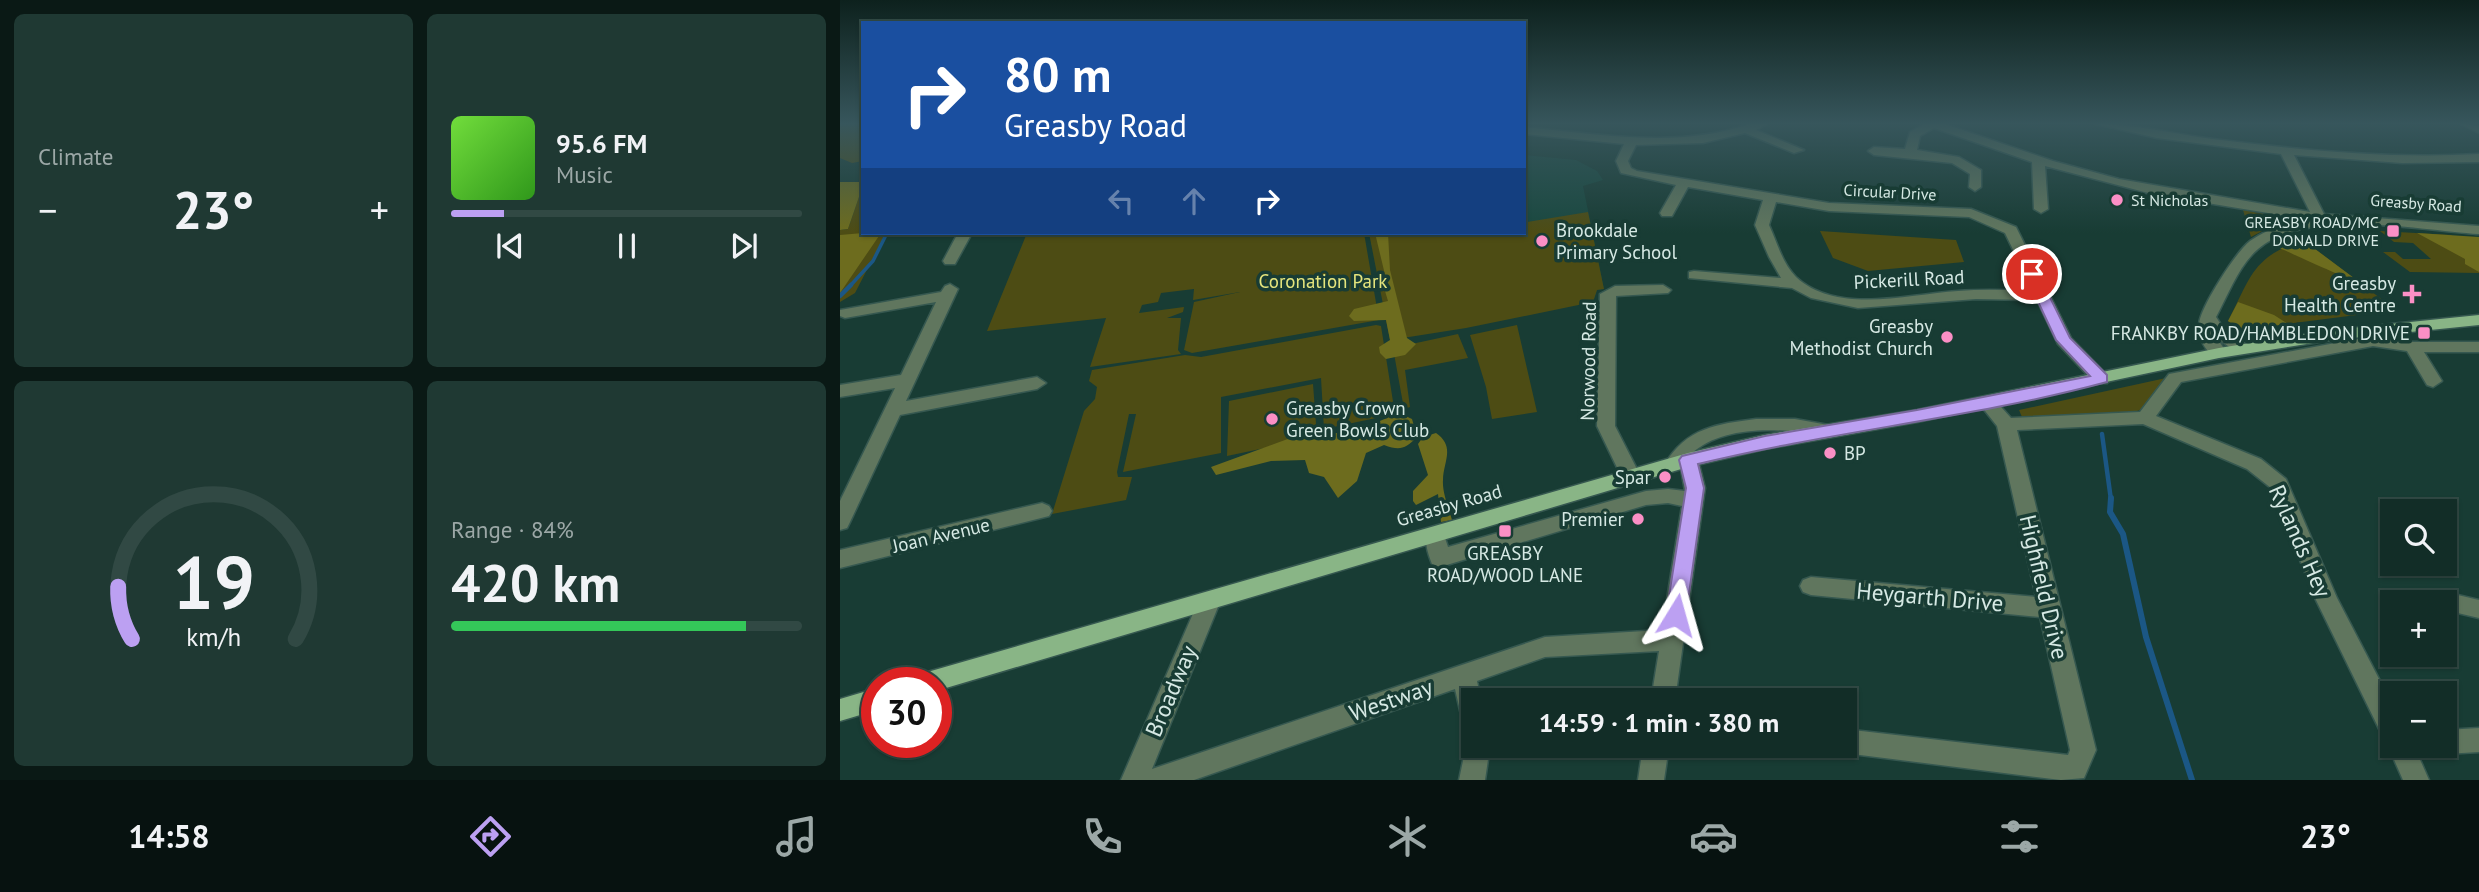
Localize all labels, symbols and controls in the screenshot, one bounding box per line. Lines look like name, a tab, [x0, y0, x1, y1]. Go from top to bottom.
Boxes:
text: 80 m	[1004, 42, 1111, 106]
icon: right	[889, 49, 980, 140]
text: Greasby Road	[1004, 104, 1187, 146]
text: 95.6 FM	[556, 127, 647, 160]
text: Climate	[38, 142, 113, 171]
text: Music	[556, 160, 613, 189]
text: 23°	[173, 176, 254, 243]
street label: Circular Drive	[1843, 180, 1937, 204]
icon: left	[1102, 182, 1140, 220]
icon: ahead	[1175, 182, 1213, 220]
icon: right	[1248, 182, 1286, 220]
text: −	[38, 185, 57, 234]
text: +	[370, 185, 389, 234]
place label: St Nicholas	[2131, 190, 2208, 210]
street label: Greasby Road	[2370, 190, 2462, 216]
marker: St Nicholas	[2109, 192, 2125, 208]
place label: GREASBY ROAD/MC DONALD DRIVE	[2244, 212, 2379, 250]
place label: Brookdale Primary School	[1556, 218, 1677, 264]
marker: GREASBY ROAD/MC DONALD DRIVE	[2385, 223, 2401, 239]
icon: previous	[491, 227, 529, 265]
icon: pause	[608, 227, 646, 265]
icon: next	[725, 227, 763, 265]
marker: Brookdale Primary School	[1534, 233, 1550, 249]
pin	[2002, 244, 2062, 304]
icon: arrive	[2013, 255, 2051, 293]
street label: Pickerill Road	[1853, 264, 1965, 294]
park label: Coronation Park	[1259, 269, 1387, 293]
place label: Greasby Health Centre	[2284, 271, 2396, 317]
marker: Greasby Health Centre	[2402, 284, 2422, 304]
street label: Norwood Road	[1575, 301, 1601, 421]
place label: Greasby Methodist Church	[1790, 314, 1933, 360]
place label: FRANKBY ROAD/HAMBLEDON DRIVE	[2111, 321, 2410, 345]
marker: FRANKBY ROAD/HAMBLEDON DRIVE	[2416, 325, 2432, 341]
marker: Greasby Methodist Church	[1939, 329, 1955, 345]
place label: Greasby Crown Green Bowls Club	[1286, 396, 1429, 442]
marker: Greasby Crown Green Bowls Club	[1264, 411, 1280, 427]
place label: BP	[1844, 441, 1866, 465]
marker: BP	[1822, 445, 1838, 461]
place label: Spar	[1615, 465, 1652, 489]
marker: Spar	[1657, 469, 1673, 485]
street label: Greasby Road	[1393, 478, 1505, 532]
street label: Rylands Hey	[2263, 480, 2338, 602]
map controls	[2380, 499, 2457, 758]
button: search	[2380, 499, 2457, 576]
place label: Premier	[1561, 507, 1625, 531]
marker: Premier	[1630, 511, 1646, 527]
street label: Joan Avenue	[889, 512, 992, 558]
street label: Highfield Drive	[2014, 512, 2075, 662]
text: Range · 84%	[451, 515, 574, 544]
marker: GREASBY ROAD/WOOD LANE	[1497, 523, 1513, 539]
text: 19	[172, 536, 255, 630]
place label: GREASBY ROAD/WOOD LANE	[1427, 541, 1583, 587]
text: 420 km	[451, 549, 620, 616]
street label: Heygarth Drive	[1855, 576, 2005, 617]
position arrow	[1639, 578, 1713, 652]
button: +	[2380, 590, 2457, 667]
text: km/h	[186, 621, 241, 653]
street label: Broadway	[1138, 641, 1203, 741]
speed limit sign: 30	[861, 667, 952, 758]
street label: Westway	[1345, 672, 1437, 727]
button: −	[2380, 681, 2457, 758]
text: 14:59 · 1 min · 380 m	[1539, 706, 1779, 739]
icon: directions	[466, 812, 515, 861]
icon: music	[772, 812, 821, 861]
icon: phone	[1078, 812, 1127, 861]
icon: climate	[1383, 812, 1432, 861]
icon: car	[1689, 812, 1738, 861]
icon: filters	[1995, 812, 2044, 861]
text: 14:58	[128, 815, 210, 857]
text: 23°	[2300, 815, 2351, 857]

